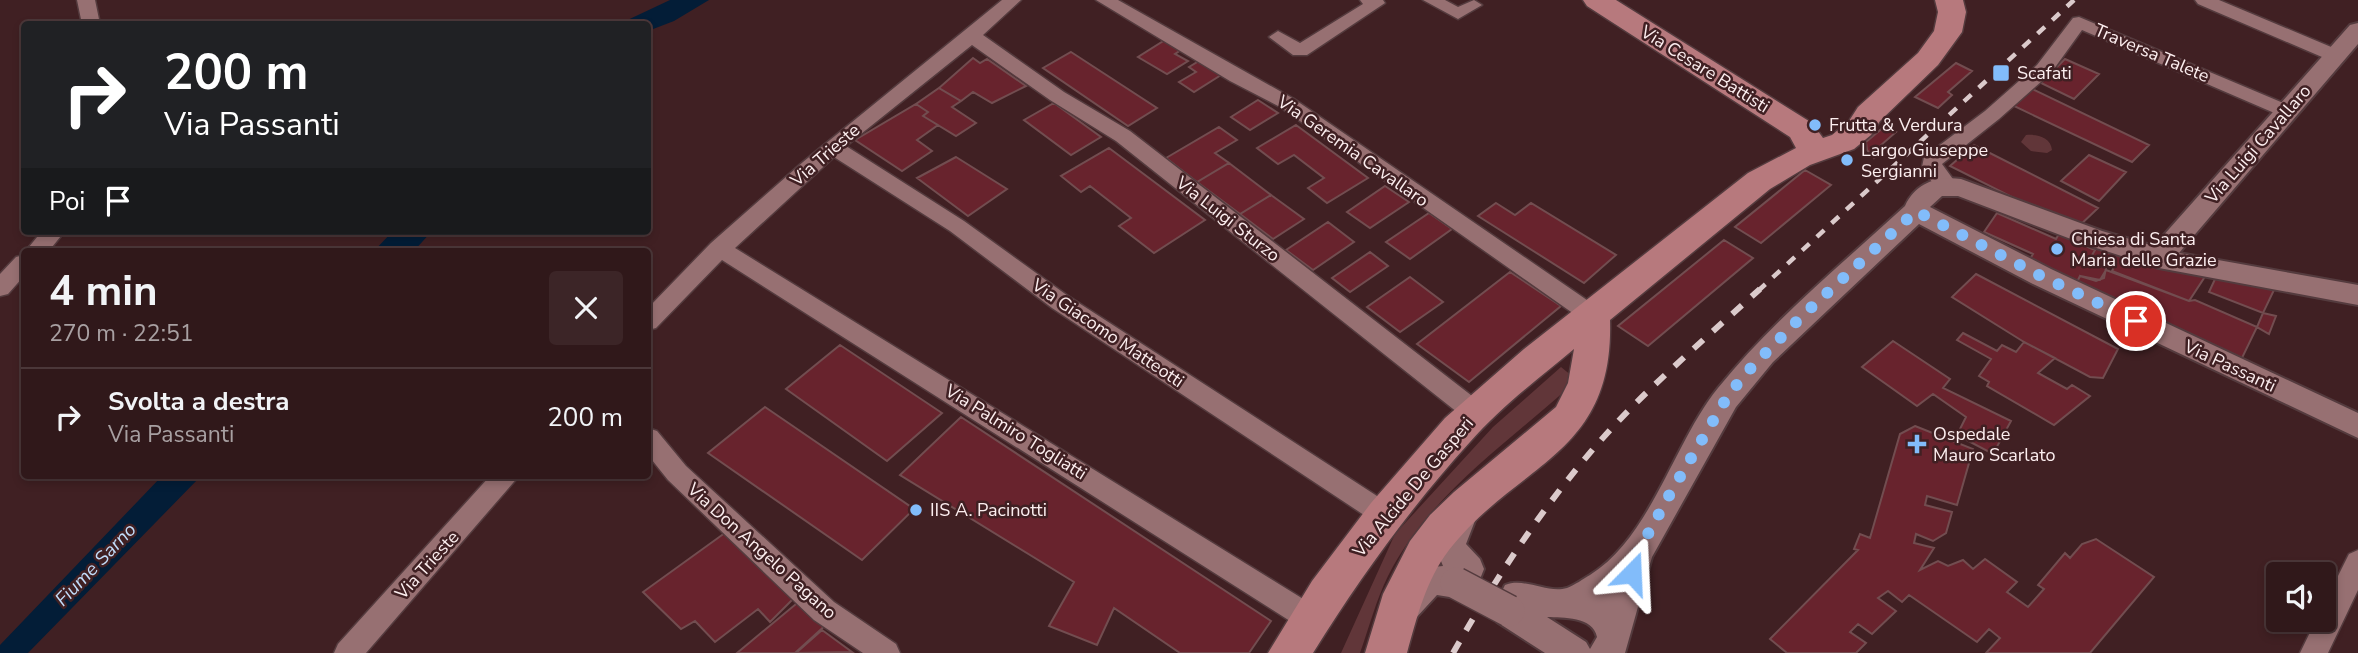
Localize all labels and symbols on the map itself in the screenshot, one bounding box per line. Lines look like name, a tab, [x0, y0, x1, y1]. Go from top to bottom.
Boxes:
street label: Traversa Talete	[2091, 18, 2213, 88]
street label: Via Cesare Battisti	[1635, 19, 1774, 118]
place label: Scafati	[2017, 61, 2072, 85]
marker: Scafati	[1991, 63, 2011, 83]
street label: Via Luigi Cavallaro	[2199, 79, 2316, 209]
street label: Via Geremia Cavallaro	[1272, 89, 1433, 212]
place label: Frutta & Verdura	[1829, 113, 1963, 137]
marker: Frutta & Verdura	[1807, 117, 1823, 133]
street label: Via Trieste	[784, 118, 865, 193]
place label: Largo Giuseppe Sergianni	[1861, 138, 1988, 183]
marker: Largo Giuseppe Sergianni	[1839, 152, 1855, 168]
street label: Via Luigi Sturzo	[1170, 170, 1285, 267]
place label: Chiesa di Santa Maria delle Grazie	[2071, 227, 2217, 272]
marker: Chiesa di Santa Maria delle Grazie	[2049, 241, 2065, 257]
street label: Via Giacomo Matteotti	[1026, 272, 1189, 393]
pin	[2106, 291, 2166, 351]
street label: Via Passanti	[2179, 334, 2280, 398]
street label: Via Palmiro Togliatti	[940, 378, 1091, 485]
street label: Via Alcide De Gasperi	[1347, 412, 1479, 563]
place label: Ospedale Mauro Scarlato	[1933, 422, 2055, 467]
marker: Ospedale Mauro Scarlato	[1907, 434, 1927, 454]
street label: Via Don Angelo Pagano	[681, 477, 842, 625]
place label: IIS A. Pacinotti	[930, 498, 1047, 522]
marker: IIS A. Pacinotti	[908, 502, 924, 518]
water label: Fiume Sarno	[49, 517, 142, 612]
street label: Via Trieste	[389, 525, 464, 605]
position arrow	[1595, 536, 1669, 610]

